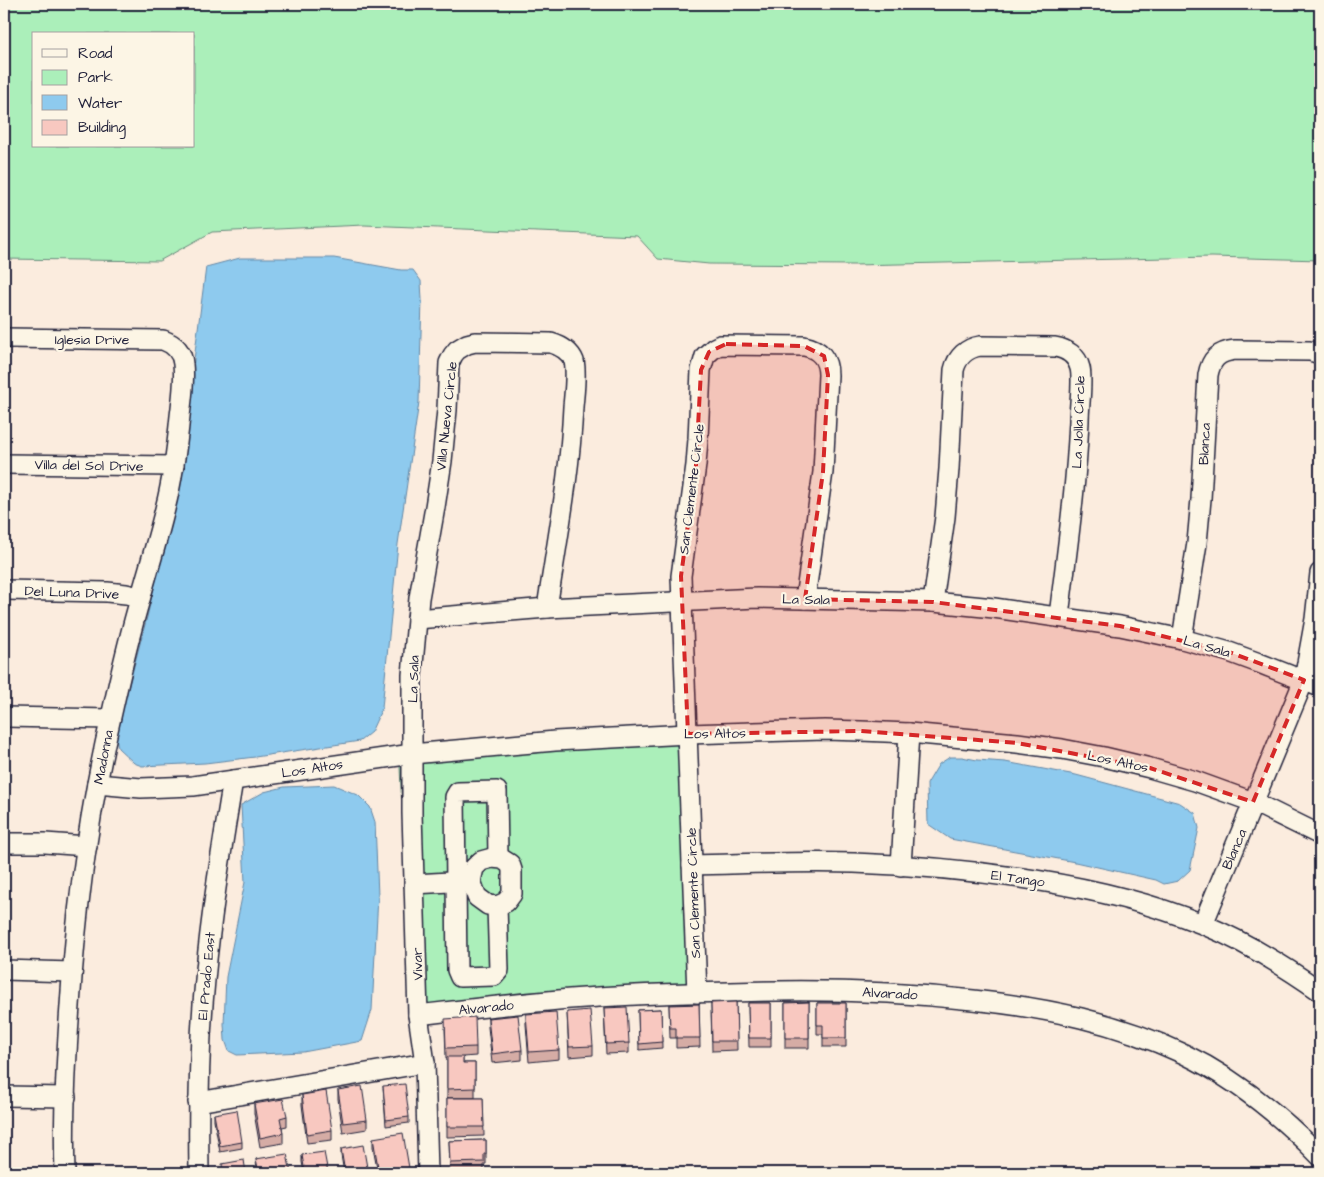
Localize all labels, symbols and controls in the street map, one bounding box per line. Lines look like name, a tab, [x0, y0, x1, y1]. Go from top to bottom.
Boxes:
legend	[32, 32, 195, 148]
text: Road	[78, 43, 113, 64]
text: Park	[78, 67, 113, 88]
text: Water	[78, 93, 122, 114]
text: Building	[78, 117, 126, 139]
street label: Iglesia Drive	[55, 330, 130, 350]
street label: Villa Nueva Circle	[431, 360, 463, 472]
street label: La Jolla Circle	[1067, 375, 1091, 469]
street label: San Clemente Circle	[674, 422, 710, 555]
street label: Blanca	[1194, 422, 1216, 466]
street label: Villa del Sol Drive	[34, 455, 144, 477]
street label: Del Luna Drive	[24, 581, 120, 605]
street label: La Sala	[782, 590, 830, 610]
street label: La Sala	[1181, 631, 1232, 663]
street label: La Sala	[403, 655, 425, 703]
street label: Los Altos	[684, 723, 746, 745]
street label: Madonna	[89, 728, 119, 786]
street label: Los Altos	[1085, 746, 1150, 778]
street label: Los Altos	[280, 754, 344, 784]
street label: Blanca	[1217, 826, 1252, 873]
street label: San Clemente Circle	[682, 827, 706, 959]
street label: El Tango	[990, 865, 1046, 893]
street label: El Prado East	[193, 931, 221, 1021]
street label: Vivar	[407, 947, 429, 981]
street label: Alvarado	[862, 983, 918, 1005]
street label: Alvarado	[457, 995, 515, 1021]

